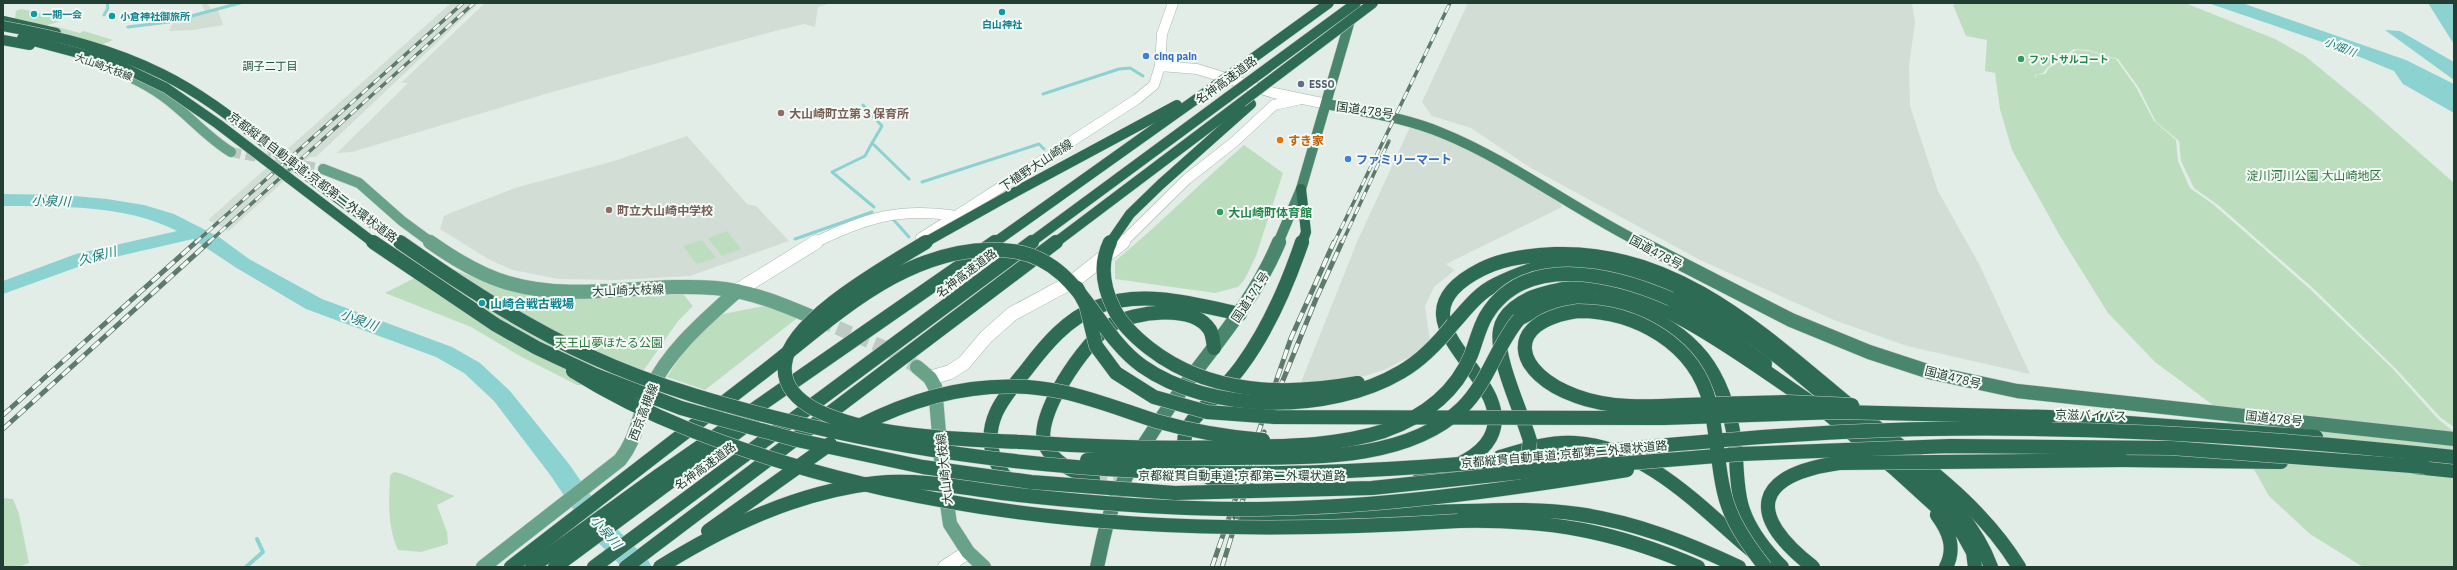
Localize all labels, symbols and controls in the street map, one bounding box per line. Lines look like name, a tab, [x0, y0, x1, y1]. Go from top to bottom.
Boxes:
marker: 白山神社	[997, 7, 1007, 17]
place label: 一期一会	[42, 8, 82, 21]
marker: 一期一会	[29, 9, 39, 19]
place label: 小倉神社御旅所	[120, 10, 190, 23]
marker: 小倉神社御旅所	[107, 11, 117, 21]
place label: 白山神社	[982, 18, 1023, 31]
water label: 小畑川	[2322, 35, 2359, 60]
place label: cinq pain	[1154, 50, 1197, 63]
street label: 大山崎大枝線	[74, 51, 134, 83]
marker: cinq pain	[1141, 51, 1151, 61]
street label: 名神高速道路	[1192, 53, 1260, 107]
place label: フットサルコート	[2029, 53, 2109, 66]
marker: フットサルコート	[2016, 54, 2026, 64]
district label: 調子二丁目	[243, 59, 298, 73]
place label: ESSO	[1309, 78, 1335, 91]
marker: ESSO	[1296, 79, 1306, 89]
street label: 国道478号	[1335, 99, 1395, 121]
place label: 大山崎町立第３保育所	[789, 106, 909, 121]
marker: 大山崎町立第３保育所	[776, 108, 786, 118]
street label: 京都縦貫自動車道;京都第二外環状道路	[226, 109, 400, 245]
place label: すき家	[1288, 133, 1324, 148]
marker: すき家	[1275, 135, 1285, 145]
street label: 下植野大山崎線	[997, 136, 1075, 194]
place label: ファミリーマート	[1356, 152, 1452, 167]
marker: ファミリーマート	[1343, 154, 1353, 164]
park label: 淀川河川公園 大山崎地区	[2247, 168, 2381, 183]
water label: 小泉川	[31, 192, 73, 210]
place label: 町立大山崎中学校	[617, 203, 713, 218]
marker: 町立大山崎中学校	[604, 205, 614, 215]
place label: 大山崎町体育館	[1228, 205, 1312, 220]
marker: 大山崎町体育館	[1215, 207, 1225, 217]
street label: 国道478号	[1627, 232, 1685, 272]
water label: 久保川	[76, 242, 120, 269]
street label: 名神高速道路	[933, 245, 999, 301]
street label: 国道171号	[1228, 269, 1272, 325]
street label: 大山崎大枝線	[592, 281, 664, 299]
place label: 山崎合戦古戦場	[490, 296, 574, 311]
marker: 山崎合戦古戦場	[477, 298, 487, 308]
water label: 小泉川	[338, 305, 382, 335]
park label: 天王山夢ほたる公園	[555, 335, 663, 350]
street label: 国道478号	[1923, 363, 1983, 391]
street label: 西京高槻線	[625, 381, 661, 443]
street label: 京滋バイパス	[2055, 407, 2127, 423]
street label: 国道478号	[2245, 408, 2303, 428]
street label: 大山崎大枝線	[933, 432, 955, 506]
street label: 京都縦貫自動車道;京都第二外環状道路	[1460, 437, 1668, 471]
street label: 名神高速道路	[671, 439, 739, 493]
street label: 京都縦貫自動車道;京都第二外環状道路	[1138, 468, 1346, 483]
water label: 小泉川	[587, 512, 627, 554]

